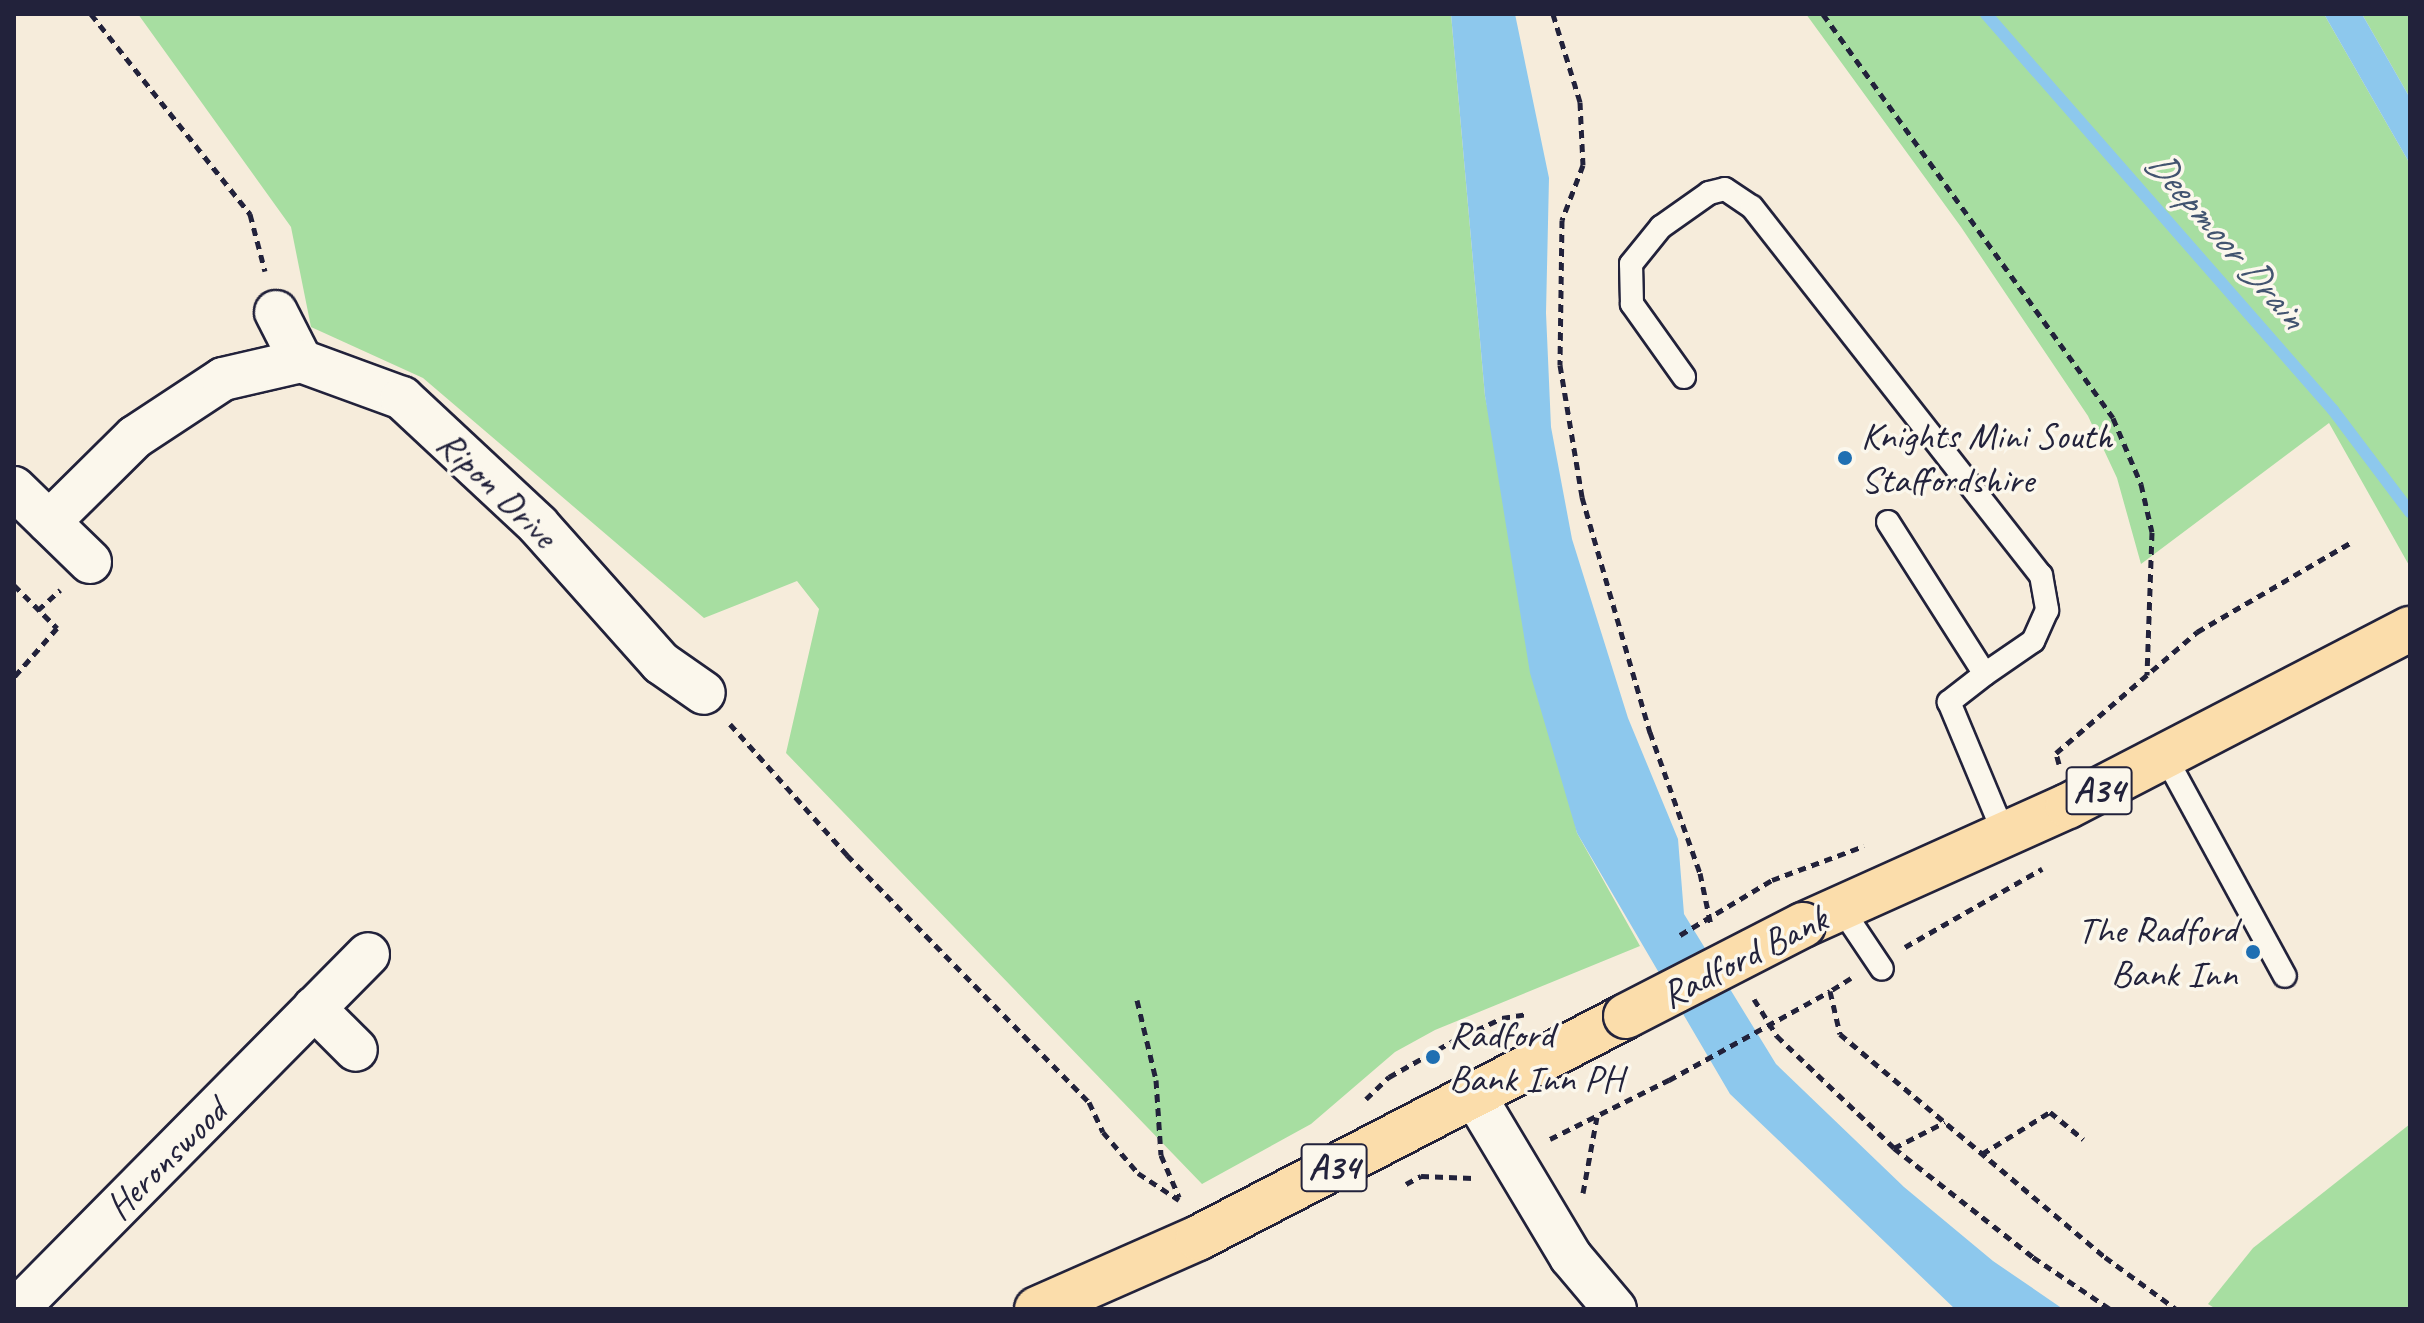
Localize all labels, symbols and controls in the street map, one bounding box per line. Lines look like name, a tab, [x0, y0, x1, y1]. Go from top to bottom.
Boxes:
water label: Deepmoor Drain	[2135, 139, 2317, 339]
place label: Knights Mini South Staffordshire	[1861, 413, 2112, 502]
street label: Ripon Drive	[427, 421, 567, 557]
marker: Knights Mini South Staffordshire	[1836, 449, 1854, 467]
road number: A34	[2065, 759, 2133, 823]
street label: Radford Bank	[1653, 896, 1835, 1018]
place label: The Radford Bank Inn	[2075, 907, 2237, 996]
marker: The Radford Bank Inn	[2244, 943, 2262, 961]
place label: Radford Bank Inn PH	[1449, 1012, 1623, 1102]
marker: Radford Bank Inn PH	[1424, 1048, 1442, 1066]
street label: Heronswood	[96, 1089, 236, 1229]
road number: A34	[1300, 1136, 1368, 1200]

